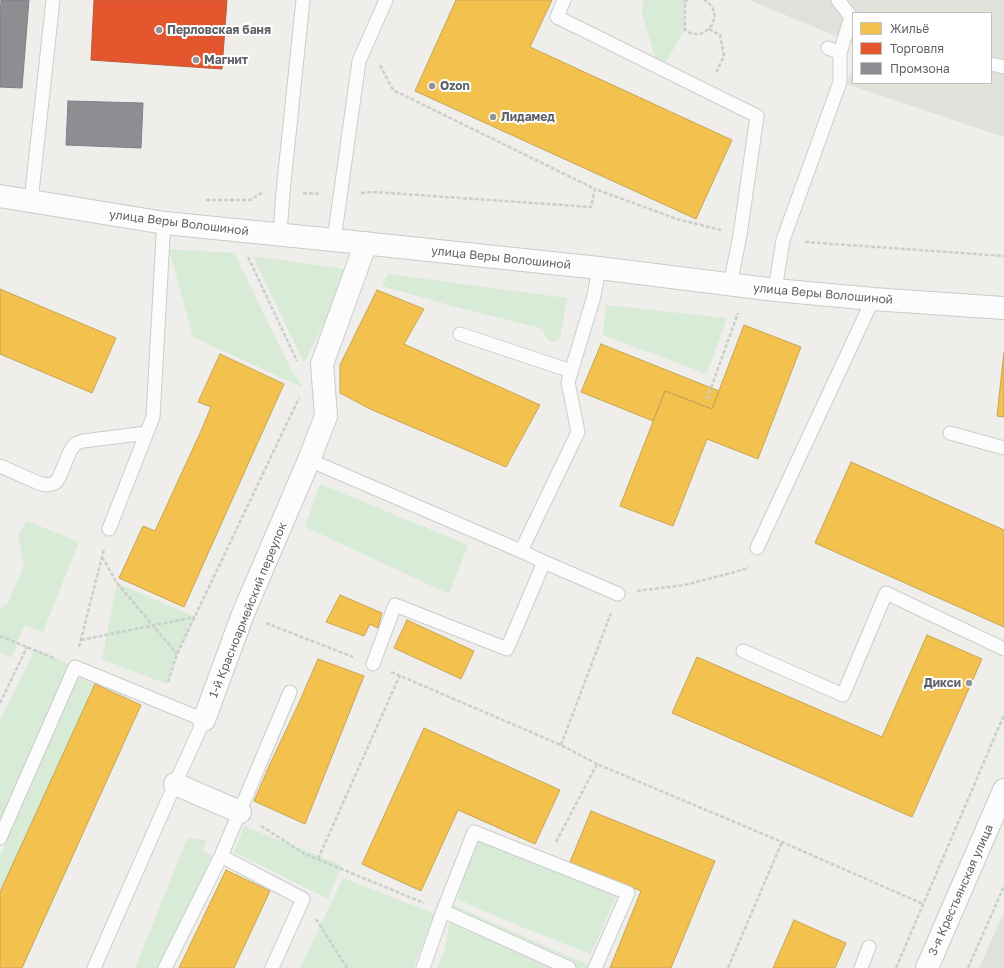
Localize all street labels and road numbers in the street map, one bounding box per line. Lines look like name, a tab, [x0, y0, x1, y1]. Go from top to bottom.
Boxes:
street label: улица Веры Волошиной	[108, 207, 250, 239]
street label: улица Веры Волошиной	[430, 243, 572, 273]
street label: улица Веры Волошиной	[752, 281, 894, 307]
street label: 1-й Красноармейский переулок	[206, 520, 290, 700]
street label: 3-я Крестьянская улица	[926, 822, 996, 958]

